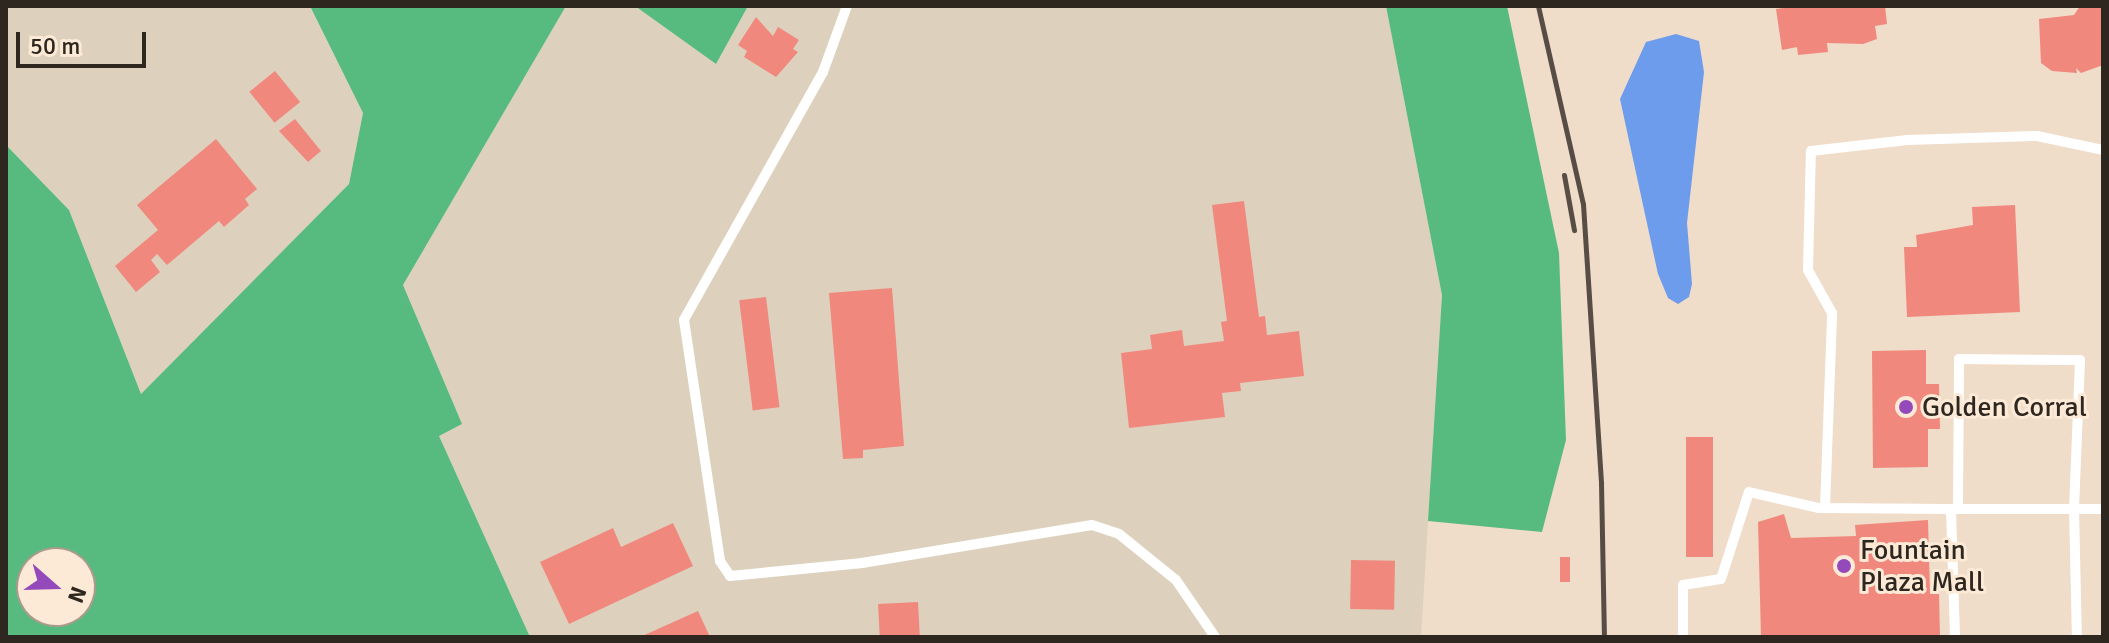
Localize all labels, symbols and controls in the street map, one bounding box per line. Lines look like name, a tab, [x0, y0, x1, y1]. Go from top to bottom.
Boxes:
scale bar	[20, 16, 150, 66]
text: 50 m	[30, 31, 80, 61]
place label: Golden Corral	[1922, 390, 2087, 424]
marker: Golden Corral	[1897, 398, 1915, 416]
place label: Fountain Plaza Mall	[1860, 533, 1984, 599]
north arrow	[16, 547, 96, 627]
marker: Fountain Plaza Mall	[1835, 557, 1853, 575]
text: N	[62, 583, 92, 607]

